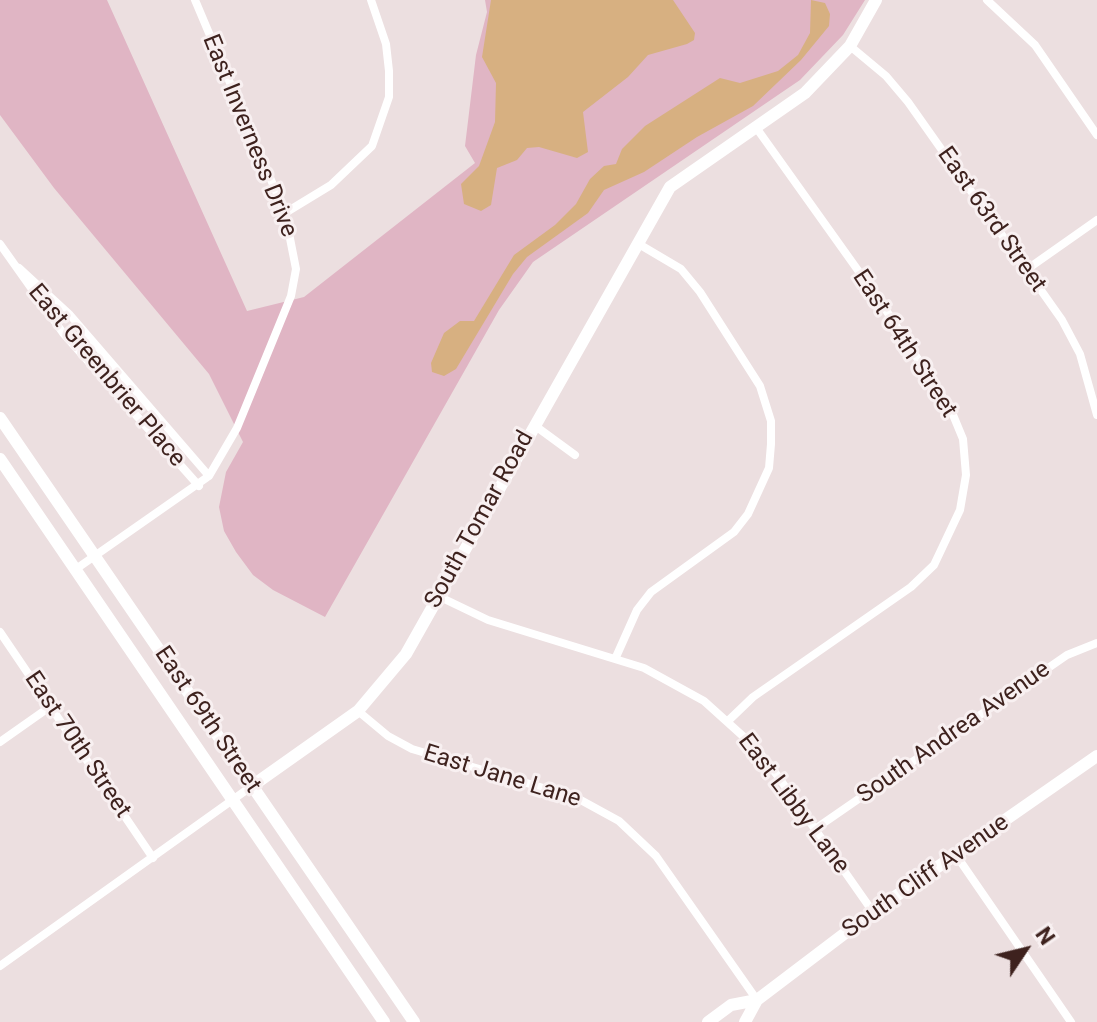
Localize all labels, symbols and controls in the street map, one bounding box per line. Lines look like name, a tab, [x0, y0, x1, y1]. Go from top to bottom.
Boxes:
street label: East Inverness Drive	[195, 31, 303, 241]
street label: East 63rd Street	[930, 142, 1052, 298]
street label: East 64th Street	[846, 265, 962, 423]
street label: East Greenbrier Place	[21, 279, 191, 473]
street label: South Tomar Road	[419, 426, 541, 614]
street label: East 69th Street	[147, 641, 267, 799]
street label: South Andrea Avenue	[852, 656, 1056, 810]
street label: East 70th Street	[17, 666, 137, 824]
street label: East Libby Lane	[731, 728, 855, 880]
street label: East Jane Lane	[420, 739, 584, 815]
street label: South Cliff Avenue	[837, 809, 1015, 945]
north arrow	[985, 910, 1065, 990]
text: N	[1030, 922, 1060, 949]

